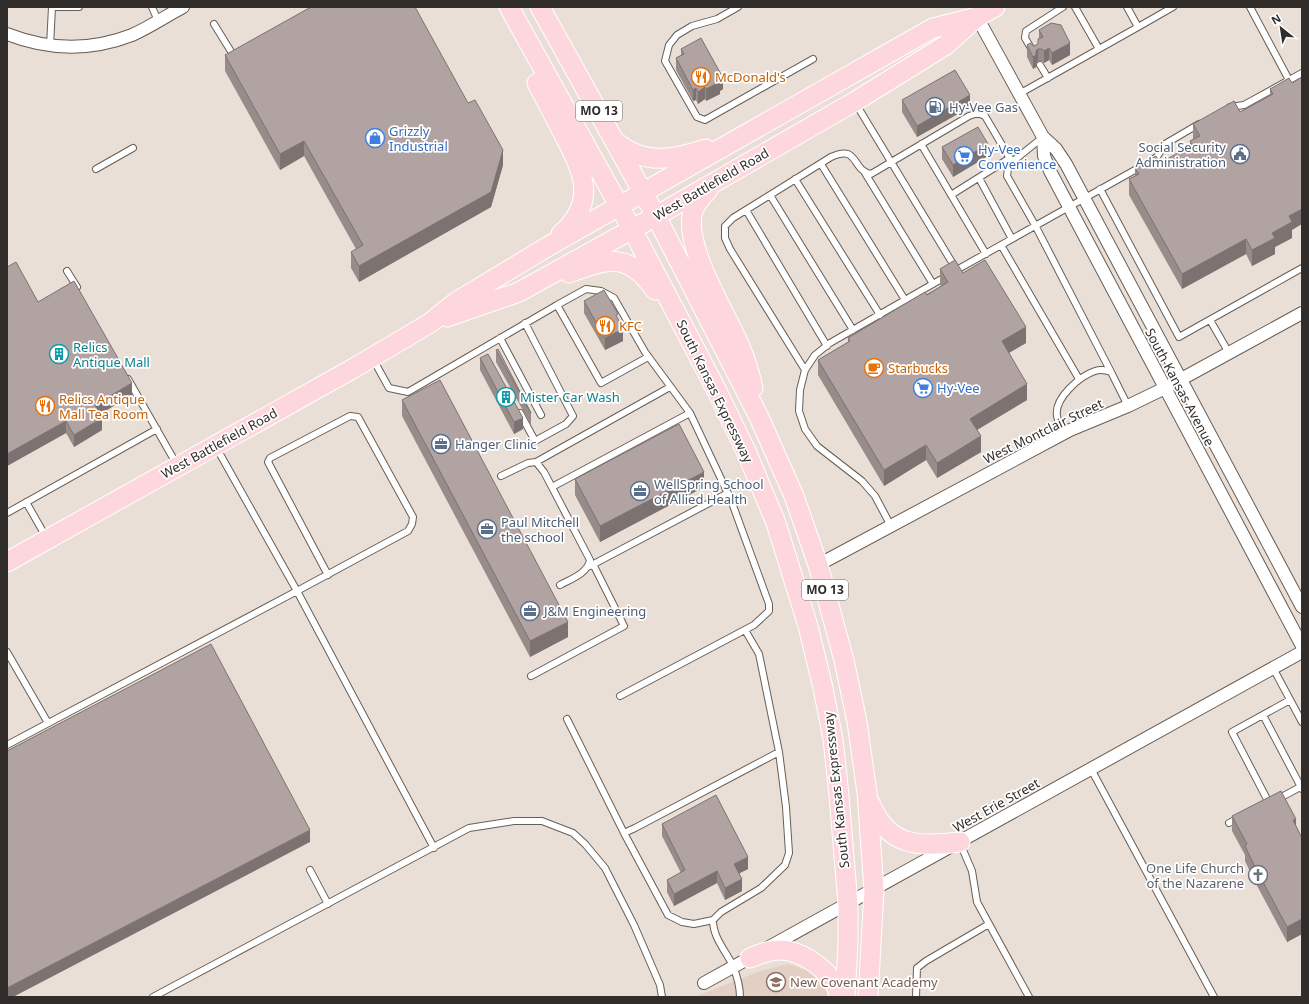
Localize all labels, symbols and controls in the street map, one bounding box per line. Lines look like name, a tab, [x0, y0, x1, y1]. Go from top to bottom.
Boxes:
north arrow	[1261, 8, 1301, 48]
text: N	[1268, 10, 1283, 28]
restaurant icon: McDonald's	[690, 66, 712, 88]
place label: McDonald's	[715, 68, 786, 86]
fuel station icon: Hy-Vee Gas	[924, 96, 946, 118]
place label: Hy-Vee Gas	[949, 98, 1018, 116]
road number: MO 13	[576, 101, 622, 121]
place label: Grizzly Industrial	[389, 122, 448, 155]
shop icon: Grizzly Industrial	[364, 127, 386, 149]
place label: Social Security Administration	[1136, 138, 1226, 171]
place label: Hy-Vee Convenience	[978, 140, 1056, 173]
public building icon: Social Security Administration	[1229, 143, 1251, 165]
street label: West Battlefield Road	[650, 144, 772, 224]
supermarket icon: Hy-Vee Convenience	[953, 145, 975, 167]
restaurant icon: KFC	[594, 315, 616, 337]
place label: KFC	[619, 317, 642, 335]
street label: South Kansas Expressway	[673, 317, 758, 466]
street label: South Kansas Avenue	[1141, 325, 1219, 449]
place label: Relics Antique Mall	[73, 338, 150, 371]
building icon: Relics Antique Mall	[48, 343, 70, 365]
cafe icon: Starbucks	[863, 357, 885, 379]
place label: Starbucks	[888, 359, 948, 377]
supermarket icon: Hy-Vee	[912, 377, 934, 399]
place label: Hy-Vee	[937, 379, 980, 397]
building icon: Mister Car Wash	[495, 386, 517, 408]
place label: Mister Car Wash	[520, 388, 620, 406]
place label: Relics Antique Mall Tea Room	[59, 390, 148, 423]
street label: West Montclair Street	[980, 394, 1106, 468]
restaurant icon: Relics Antique Mall Tea Room	[34, 395, 56, 417]
street label: West Battlefield Road	[158, 404, 280, 482]
office icon: Hanger Clinic	[430, 433, 452, 455]
place label: Hanger Clinic	[455, 435, 537, 453]
place label: WellSpring School of Allied Health	[654, 475, 764, 508]
office icon: WellSpring School of Allied Health	[629, 480, 651, 502]
place label: Paul Mitchell the school	[501, 513, 579, 546]
office icon: Paul Mitchell the school	[476, 518, 498, 540]
road number: MO 13	[802, 580, 848, 600]
office icon: J&M Engineering	[519, 600, 541, 622]
place label: J&M Engineering	[542, 602, 646, 620]
street label: South Kansas Expressway	[819, 711, 853, 869]
street label: West Erie Street	[949, 774, 1043, 836]
place label: One Life Church of the Nazarene	[1146, 859, 1244, 892]
church icon: One Life Church of the Nazarene	[1247, 864, 1269, 886]
school or university icon: New Covenant Academy	[765, 971, 787, 993]
place label: New Covenant Academy	[790, 973, 938, 991]

